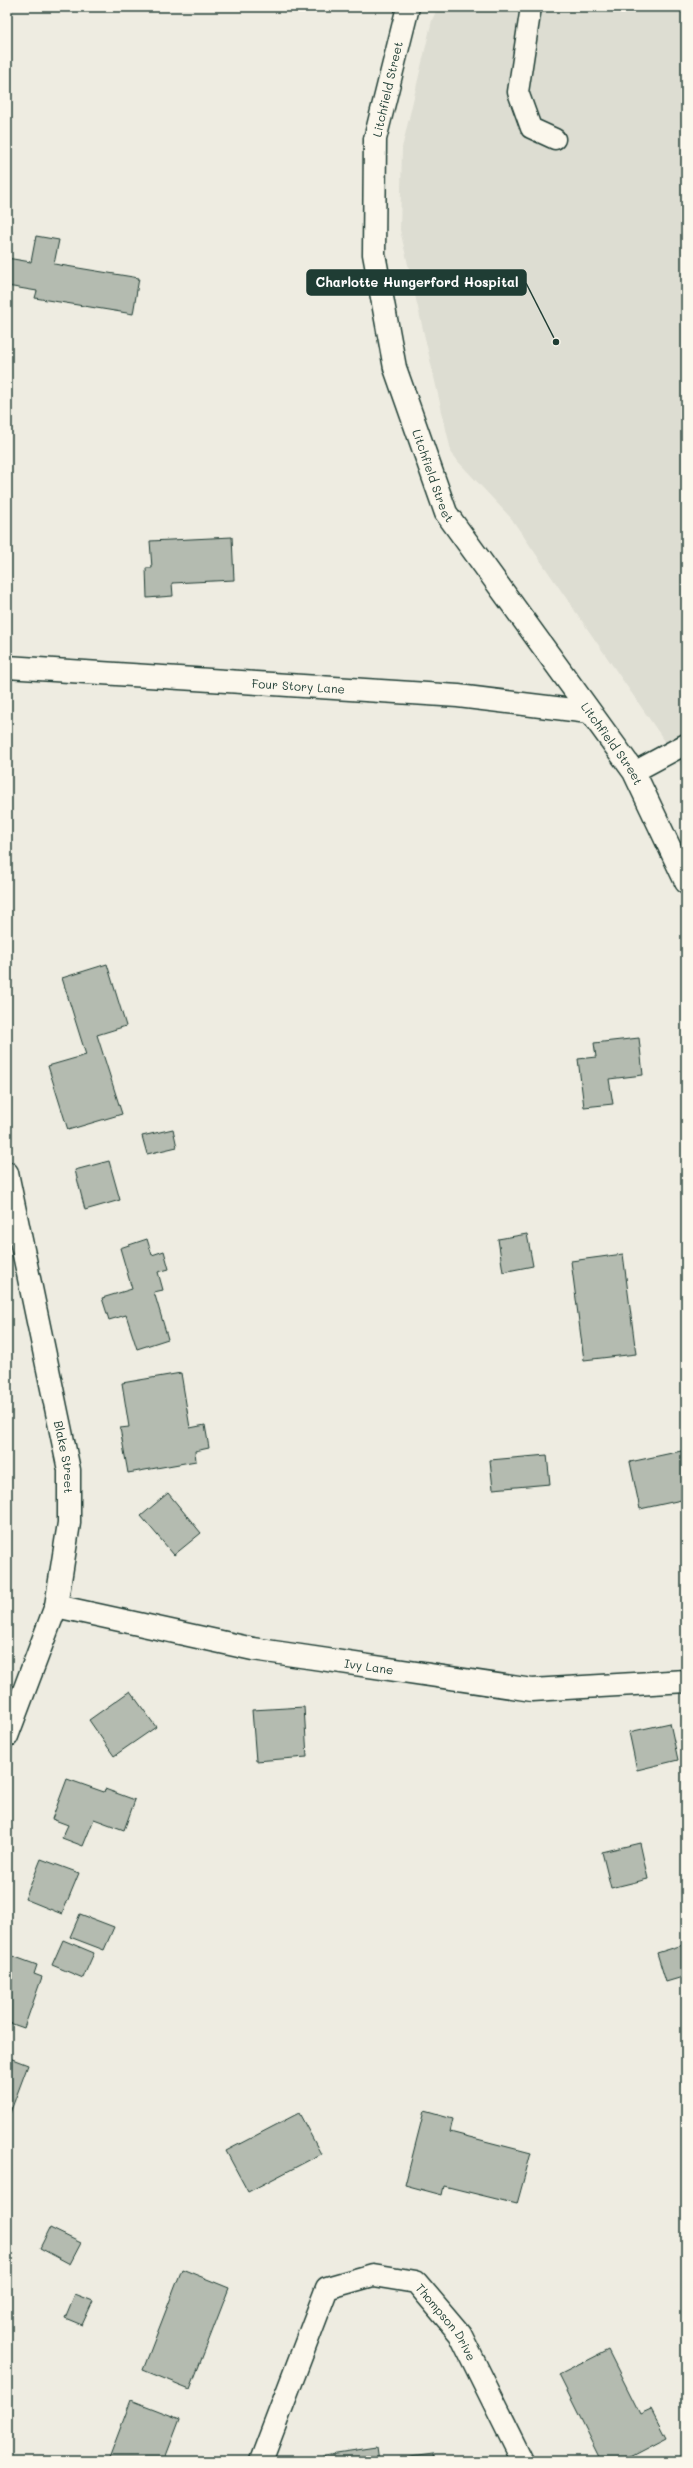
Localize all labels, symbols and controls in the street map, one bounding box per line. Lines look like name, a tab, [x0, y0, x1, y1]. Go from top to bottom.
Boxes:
street label: Litchfield Street	[368, 40, 406, 138]
callout: Charlotte Hungerford Hospital	[307, 270, 526, 295]
text: Charlotte Hungerford Hospital	[316, 273, 518, 290]
street label: Litchfield Street	[409, 427, 458, 525]
street label: Four Story Lane	[251, 675, 346, 697]
street label: Litchfield Street	[578, 699, 647, 787]
street label: Blake Street	[51, 1419, 77, 1494]
street label: Ivy Lane	[343, 1655, 395, 1678]
street label: Thompson Drive	[413, 2280, 480, 2363]

